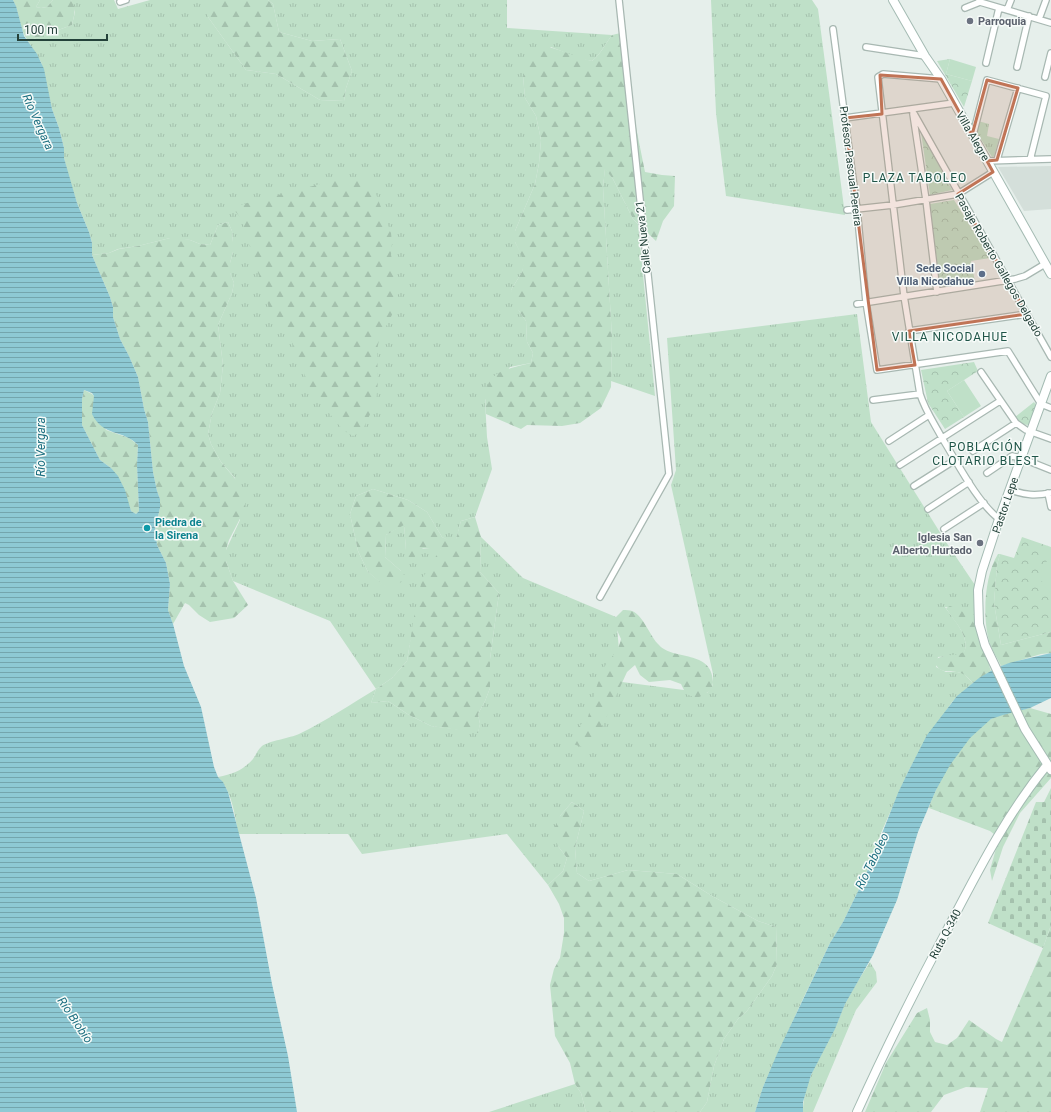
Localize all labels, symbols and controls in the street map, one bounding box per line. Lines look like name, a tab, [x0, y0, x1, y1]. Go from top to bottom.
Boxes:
place label: Parroquia	[978, 15, 1026, 28]
scale bar	[18, 16, 107, 42]
marker: Parroquia	[965, 16, 975, 26]
text: 100 m	[24, 23, 58, 37]
water label: Río Vergara	[19, 92, 57, 152]
street label: Profesor Pascual Pereira	[837, 105, 864, 227]
street label: Villa Alegre	[953, 109, 992, 163]
district label: PLAZA TABOLEO	[863, 171, 967, 185]
street label: Pasaje Roberto Gallegos Delgado	[952, 191, 1045, 339]
street label: Calle Nueva 21	[633, 200, 654, 274]
place label: Sede Social Villa Nicodahue	[897, 262, 974, 288]
marker: Sede Social Villa Nicodahue	[977, 269, 987, 279]
district label: VILLA NICODAHUE	[892, 330, 1008, 344]
water label: Río Vergara	[34, 417, 48, 477]
district label: POBLACIÓN CLOTARIO BLEST	[932, 439, 1040, 468]
street label: Pastor Lepe	[990, 475, 1021, 535]
place label: Piedra de la Sirena	[155, 516, 202, 542]
marker: Piedra de la Sirena	[142, 523, 152, 533]
place label: Iglesia San Alberto Hurtado	[893, 531, 972, 557]
marker: Iglesia San Alberto Hurtado	[975, 538, 985, 548]
water label: Río Taboleo	[852, 830, 892, 891]
street label: Ruta Q-340	[927, 907, 964, 961]
water label: Río Biobío	[55, 994, 96, 1046]

